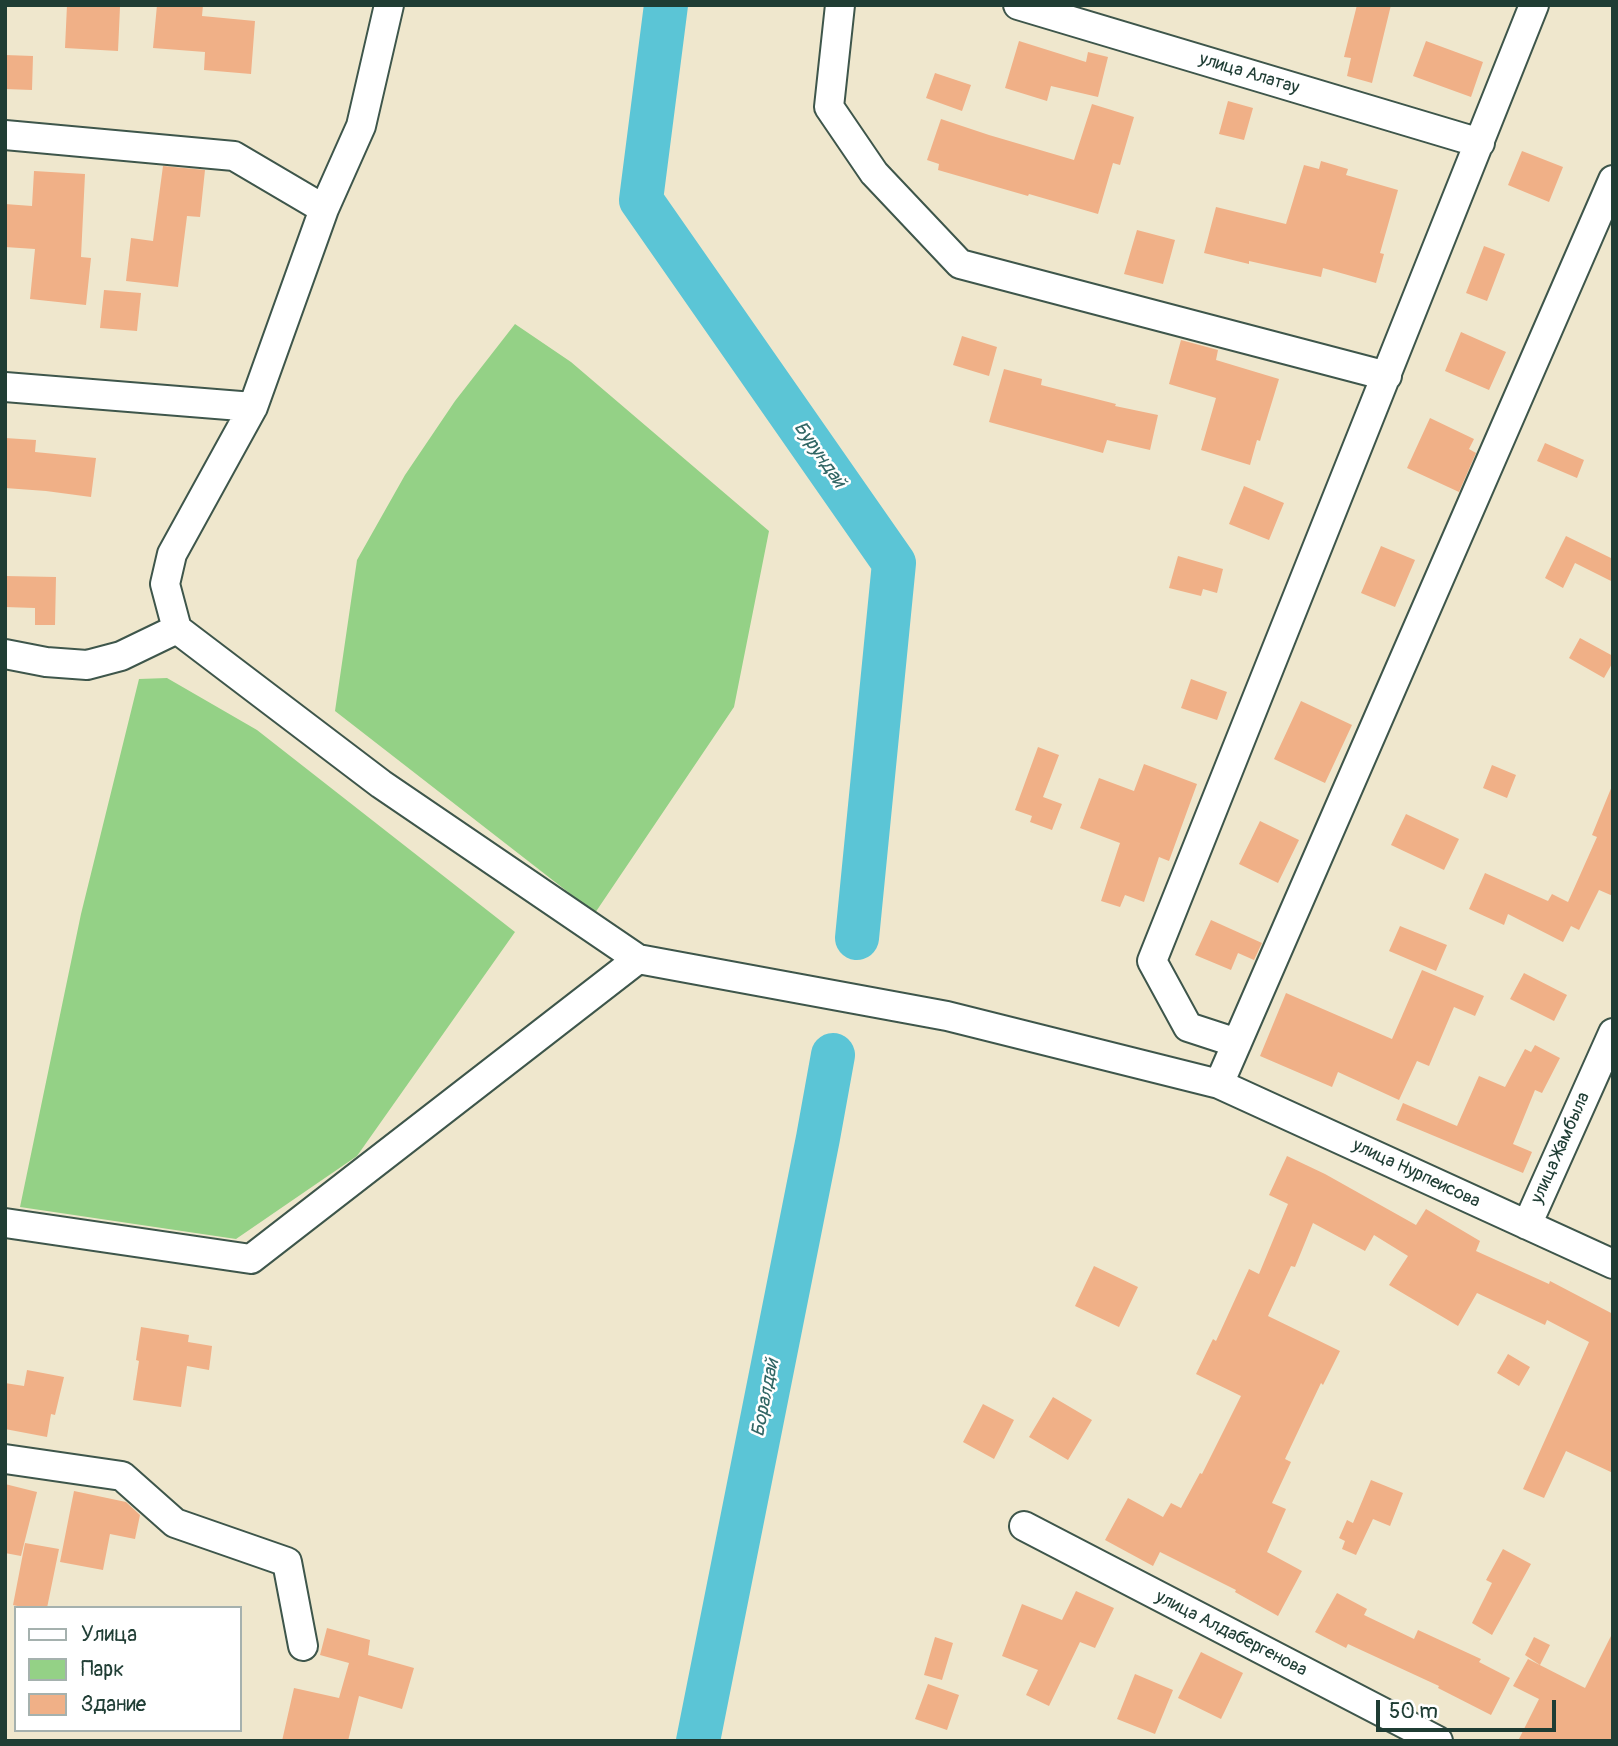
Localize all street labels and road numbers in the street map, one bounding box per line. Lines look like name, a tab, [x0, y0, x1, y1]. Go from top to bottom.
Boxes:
street label: улица Алатау	[1196, 49, 1302, 99]
street label: улица Жамбыла	[1527, 1089, 1595, 1207]
street label: улица Нурпеисова	[1349, 1135, 1483, 1213]
street label: улица Алдабергенова	[1152, 1586, 1310, 1682]

